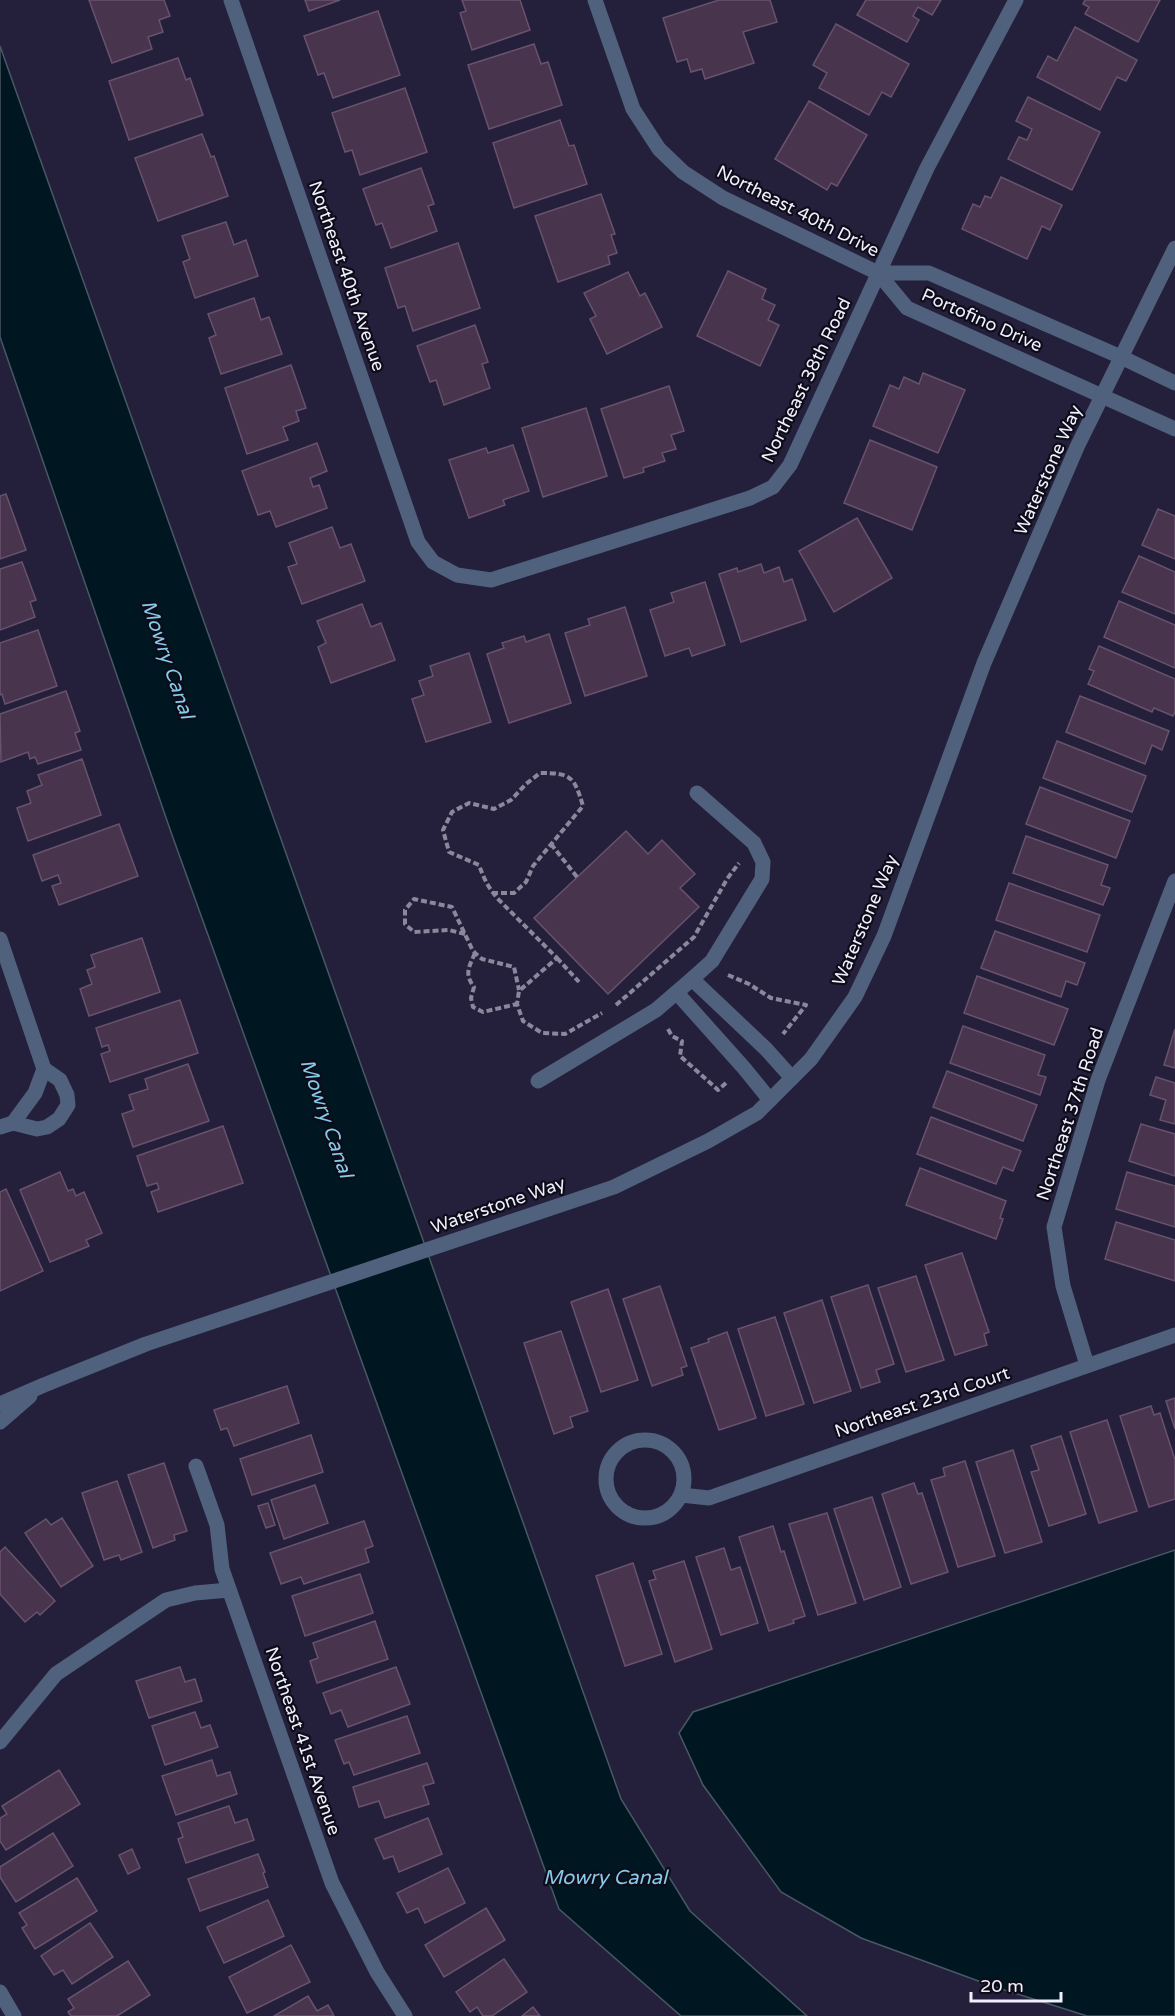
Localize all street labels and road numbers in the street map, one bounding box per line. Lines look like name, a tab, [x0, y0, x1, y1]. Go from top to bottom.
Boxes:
street label: Northeast 40th Drive	[713, 160, 883, 262]
street label: Northeast 40th Avenue	[304, 178, 390, 374]
street label: Portofino Drive	[918, 284, 1046, 356]
street label: Northeast 38th Road	[757, 294, 855, 466]
street label: Waterstone Way	[1009, 401, 1087, 539]
street label: Waterstone Way	[827, 851, 903, 989]
street label: Northeast 37th Road	[1032, 1025, 1108, 1203]
street label: Waterstone Way	[428, 1172, 568, 1238]
street label: Northeast 23rd Court	[832, 1362, 1012, 1442]
street label: Northeast 41st Avenue	[260, 1644, 346, 1838]

